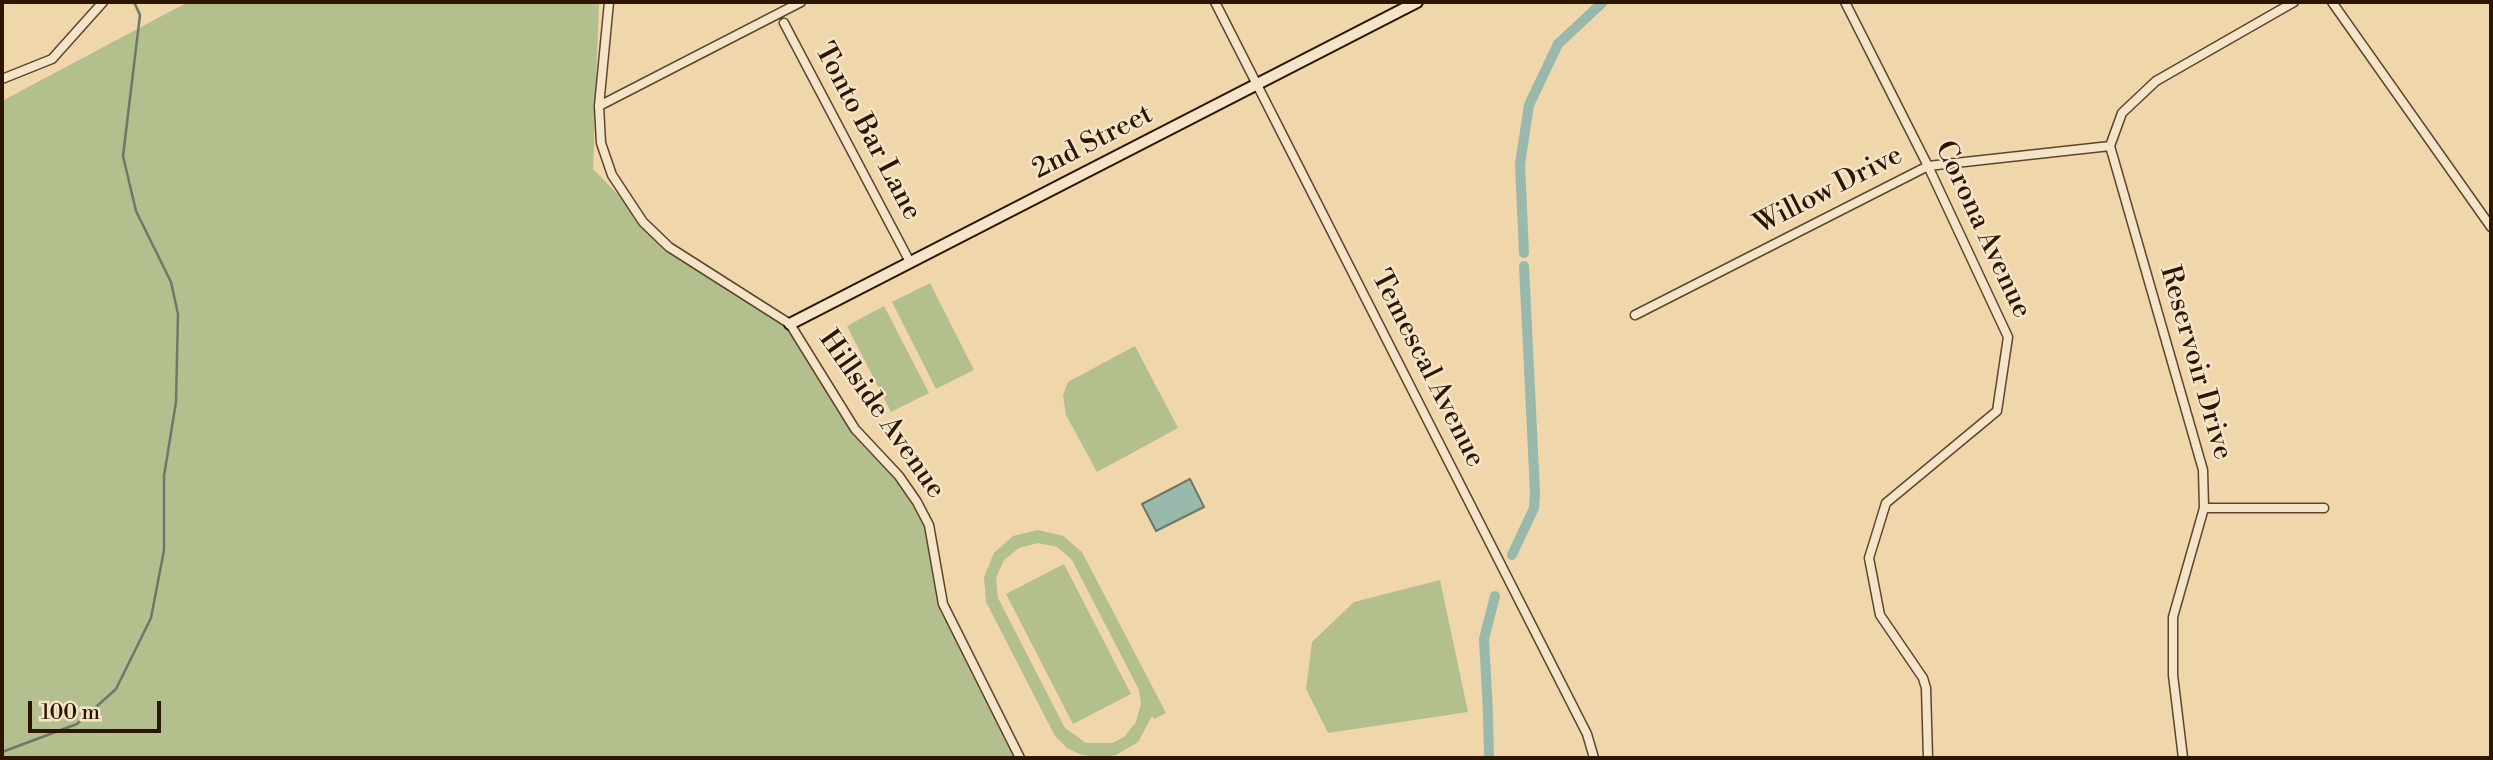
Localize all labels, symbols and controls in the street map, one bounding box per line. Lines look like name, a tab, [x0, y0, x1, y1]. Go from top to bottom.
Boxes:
street label: Tonto Bar Lane	[806, 38, 928, 226]
street label: 2nd Street	[1027, 98, 1159, 188]
street label: Corona Avenue	[1926, 136, 2038, 324]
street label: Willow Drive	[1749, 139, 1909, 243]
street label: Reservoir Drive	[2151, 262, 2239, 464]
street label: Temescal Avenue	[1363, 265, 1491, 473]
street label: Hillside Avenue	[810, 324, 952, 506]
scale bar	[32, 686, 164, 730]
text: 100 m	[41, 700, 100, 726]

